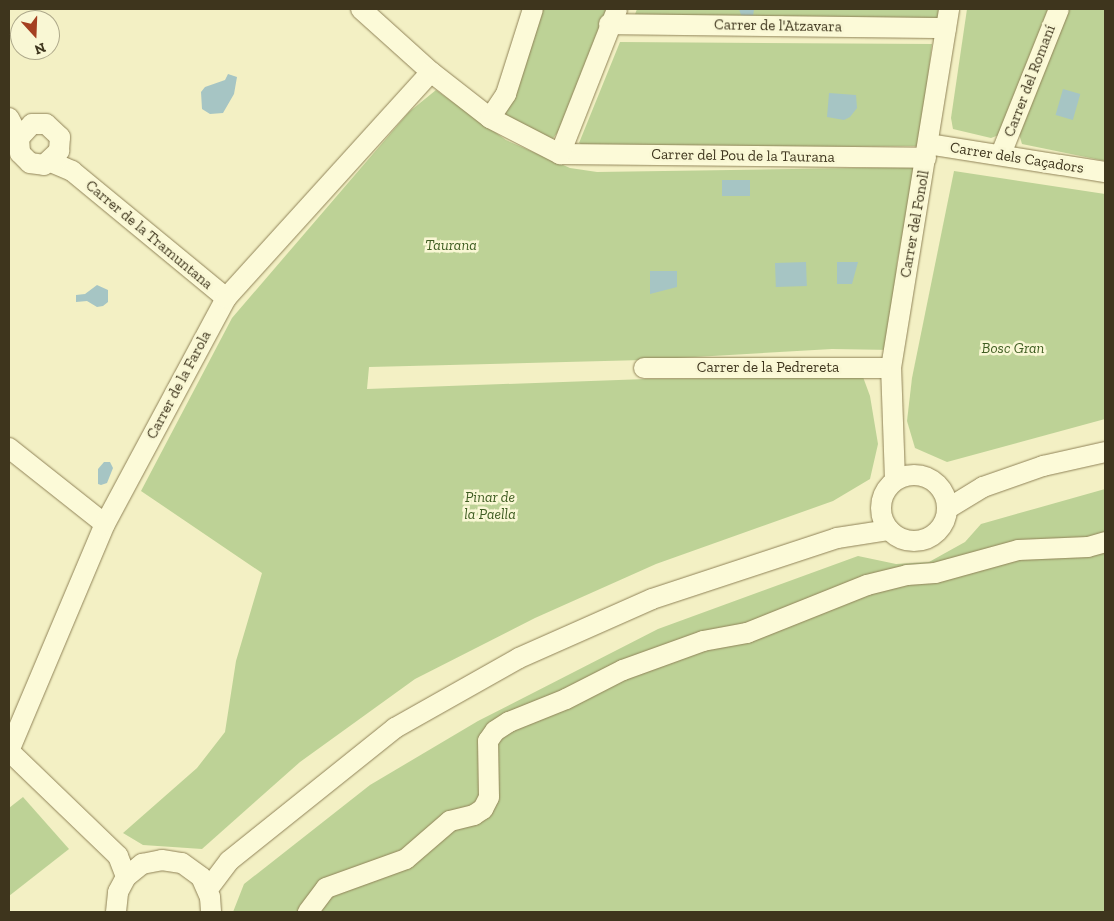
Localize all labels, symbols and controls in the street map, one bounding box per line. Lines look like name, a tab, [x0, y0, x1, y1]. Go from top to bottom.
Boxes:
north arrow	[10, 10, 60, 60]
street label: Carrer de l'Atzavara	[714, 16, 842, 36]
street label: Carrer del Romaní	[1000, 22, 1060, 140]
text: N	[32, 39, 48, 58]
street label: Carrer dels Caçadors	[949, 139, 1085, 177]
street label: Carrer del Pou de la Taurana	[651, 145, 835, 167]
street label: Carrer del Fonoll	[897, 169, 933, 279]
street label: Carrer de la Tramuntana	[82, 176, 216, 294]
park label: Taurana	[425, 237, 477, 255]
street label: Carrer de la Farola	[143, 328, 215, 442]
park label: Bosc Gran	[982, 340, 1044, 358]
street label: Carrer de la Pedrereta	[697, 359, 839, 377]
park label: Pinar de la Paella	[464, 488, 516, 523]

